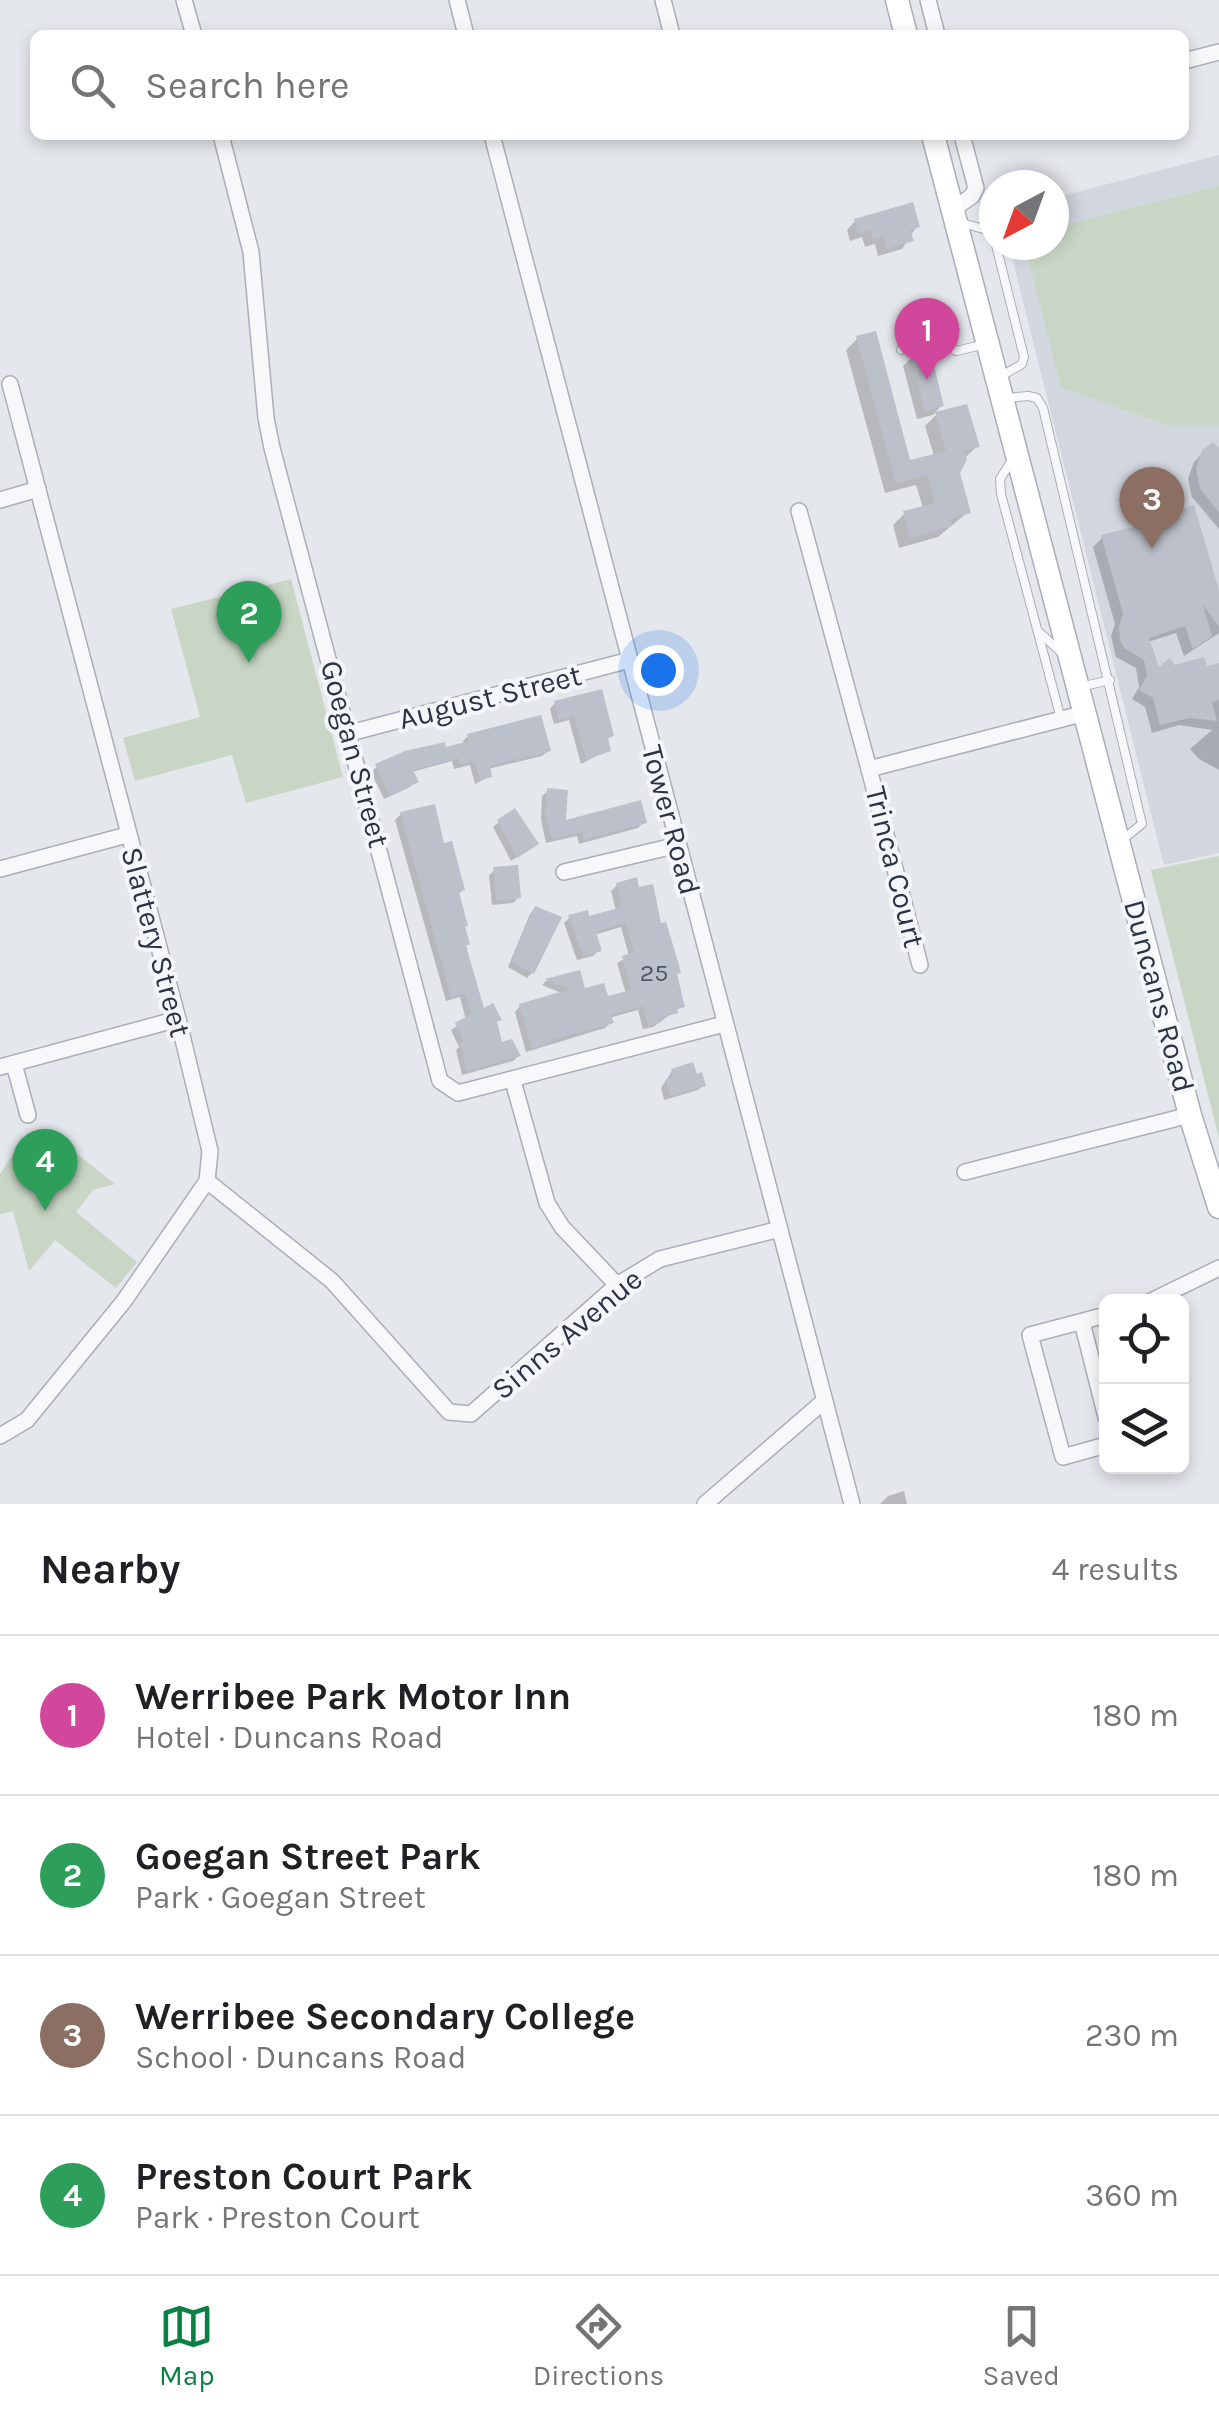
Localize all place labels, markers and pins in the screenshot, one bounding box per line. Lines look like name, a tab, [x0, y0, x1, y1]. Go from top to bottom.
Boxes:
pin: 1	[894, 298, 960, 380]
pin: 3	[1120, 466, 1184, 549]
pin: 2	[216, 580, 282, 663]
pin: 4	[12, 1128, 78, 1211]

